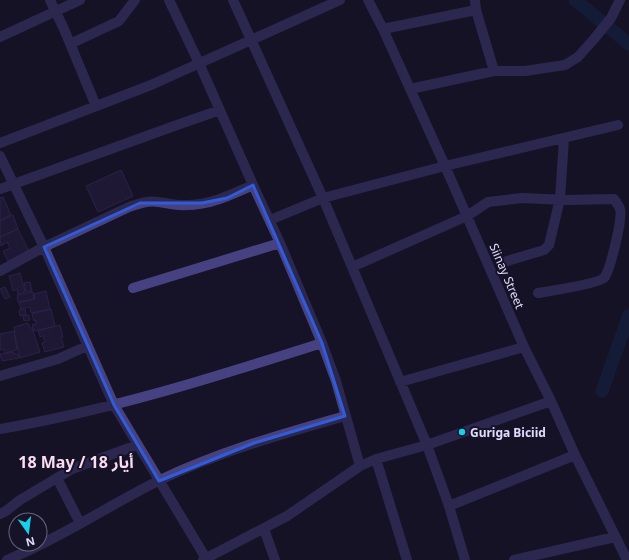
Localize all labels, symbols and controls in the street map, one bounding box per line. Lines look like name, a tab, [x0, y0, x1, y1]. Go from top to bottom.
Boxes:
street label: Siinay Street	[486, 241, 529, 312]
place label: Guriga Biciid	[470, 424, 546, 441]
marker: Guriga Biciid	[457, 427, 467, 437]
district label: 18 May / 18 أيار	[18, 451, 134, 473]
north arrow	[8, 512, 48, 552]
text: N	[24, 534, 37, 551]

